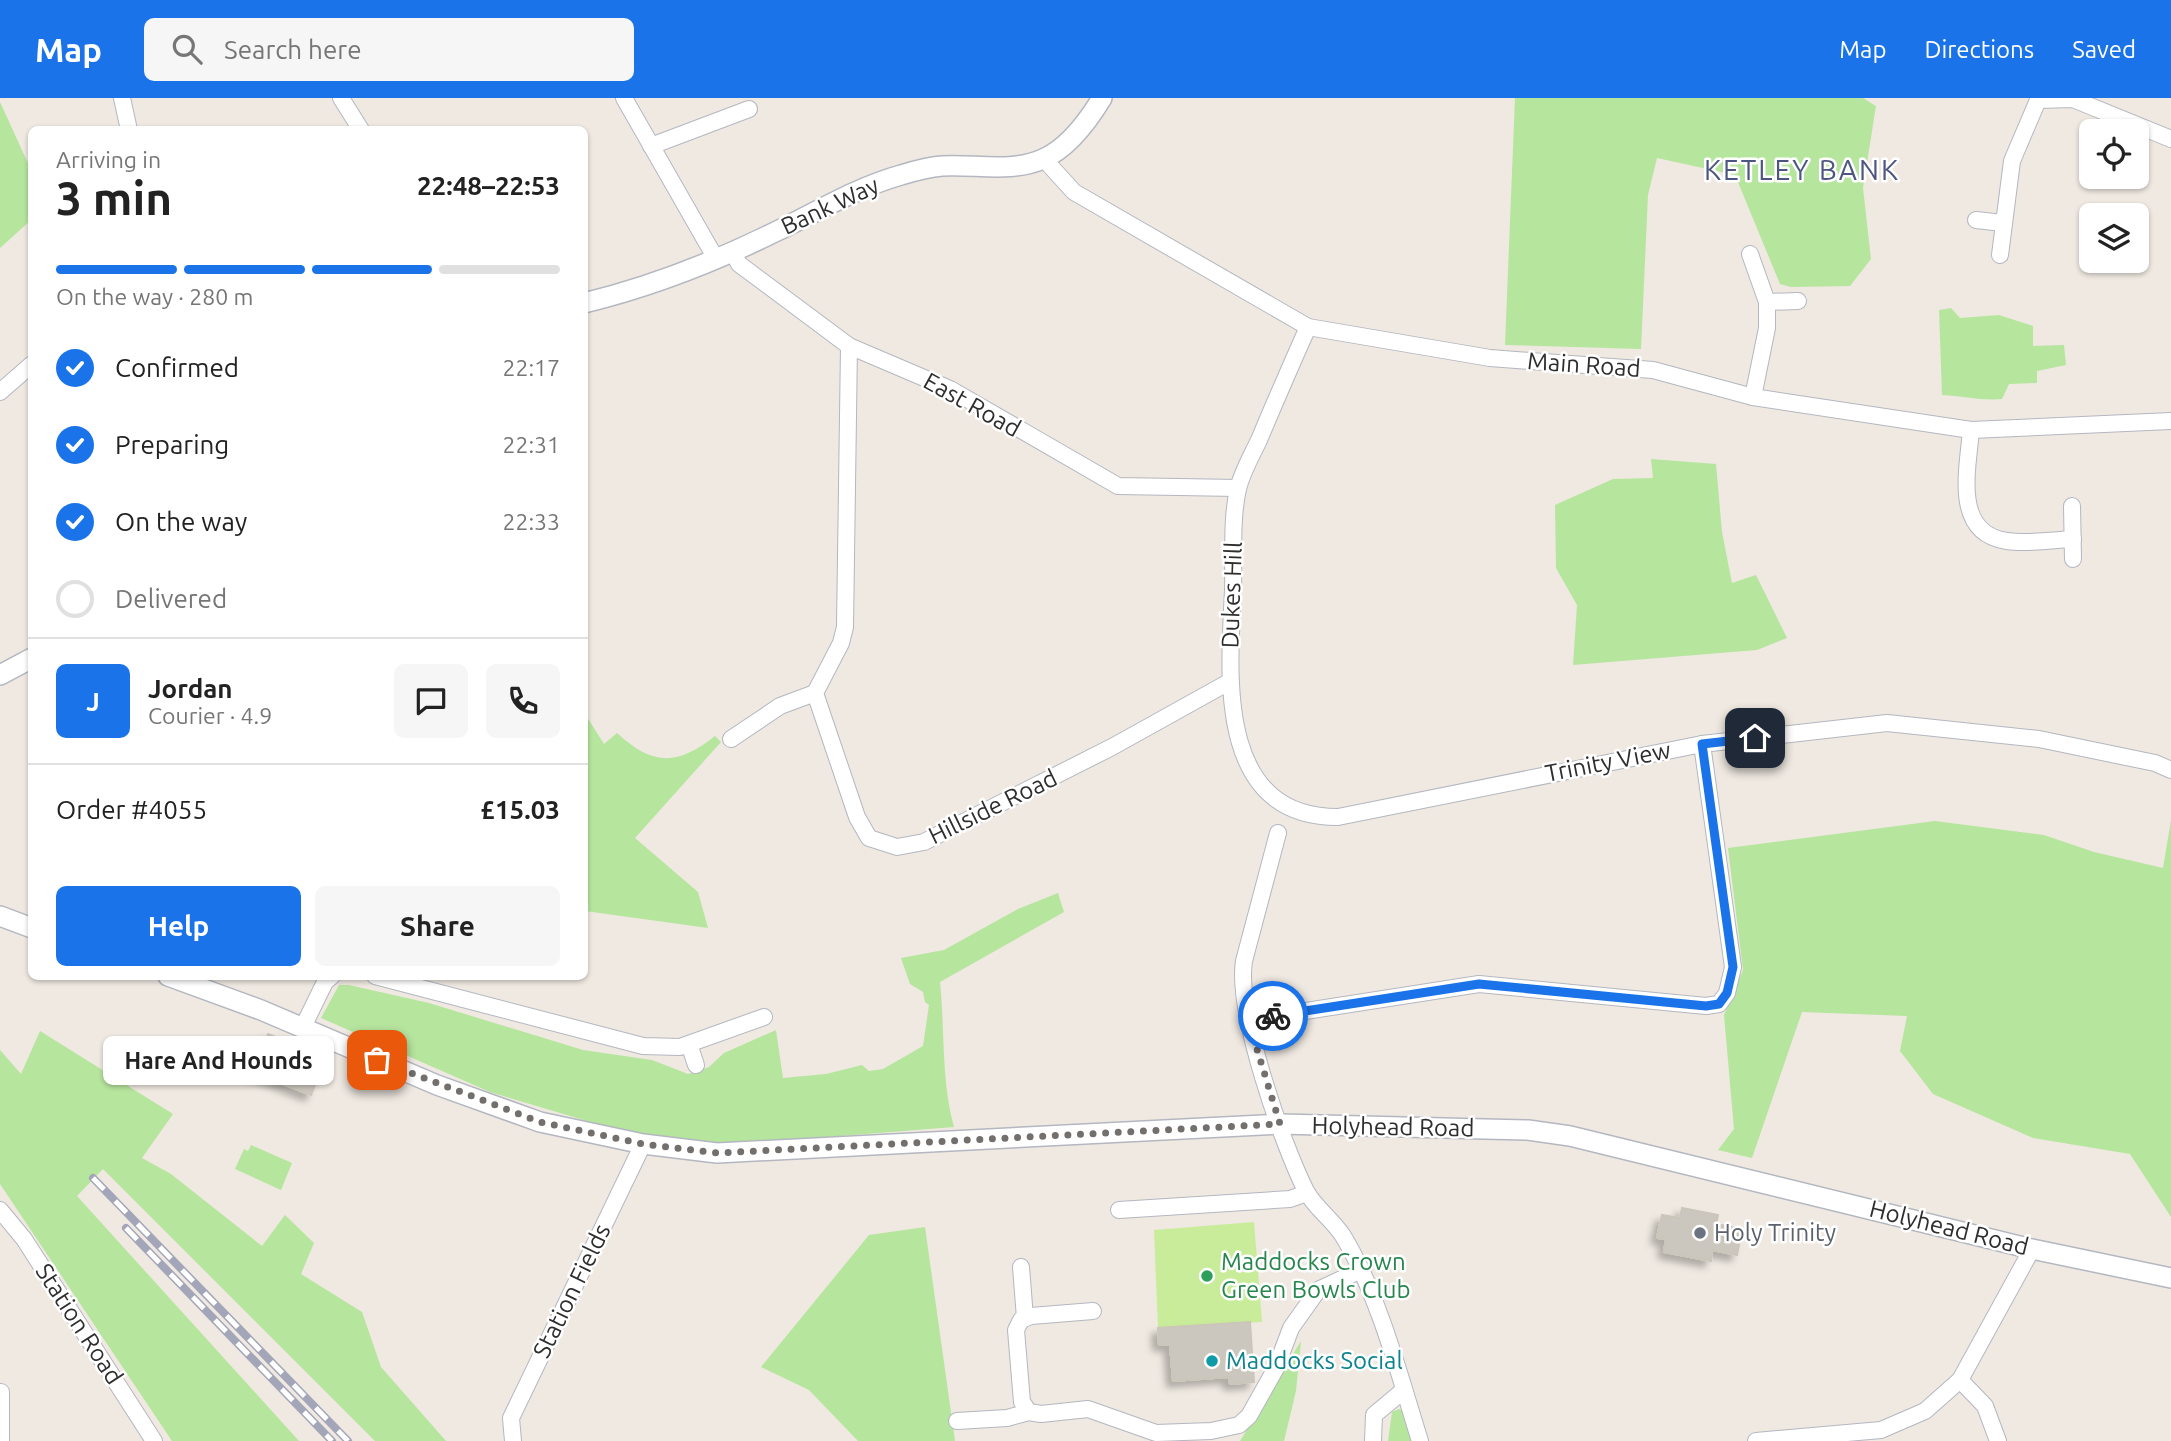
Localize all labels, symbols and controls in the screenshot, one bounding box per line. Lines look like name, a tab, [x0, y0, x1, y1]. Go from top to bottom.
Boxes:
search box	[144, 18, 634, 81]
icon: search	[168, 30, 206, 68]
text: Map	[35, 31, 102, 68]
text: Search here	[224, 35, 362, 64]
text: Map	[1839, 36, 1886, 63]
text: Directions	[1924, 36, 2034, 63]
text: Saved	[2072, 36, 2136, 63]
map controls	[2079, 119, 2149, 273]
button: locate	[2079, 119, 2149, 189]
text: Arriving in	[56, 147, 161, 172]
district label: KETLEY BANK	[1704, 154, 1900, 185]
text: 22:48–22:53	[417, 171, 560, 200]
street label: Bank Way	[777, 171, 883, 240]
text: 3 min	[56, 172, 172, 224]
button: layers	[2079, 203, 2149, 273]
text: On the way · 280 m	[56, 284, 253, 309]
street label: Main Road	[1526, 347, 1642, 382]
icon: check	[56, 349, 94, 387]
text: Confirmed	[115, 353, 239, 382]
text: 22:17	[502, 355, 560, 380]
street label: East Road	[919, 367, 1025, 442]
icon: check	[56, 426, 94, 464]
text: Preparing	[115, 430, 229, 459]
text: 22:31	[502, 432, 560, 457]
icon: check	[56, 503, 94, 541]
text: On the way	[115, 507, 247, 536]
text: 22:33	[502, 509, 560, 534]
street label: Dukes Hill	[1216, 541, 1247, 649]
text: Delivered	[115, 584, 227, 613]
button: chat	[394, 664, 468, 738]
button: phone	[486, 664, 560, 738]
text: Jordan	[148, 674, 233, 703]
text: J	[86, 687, 100, 716]
text: Courier · 4.9	[148, 703, 272, 728]
pin	[1725, 708, 1785, 768]
icon: home	[1736, 719, 1774, 757]
street label: Trinity View	[1543, 736, 1673, 787]
street label: Hillside Road	[924, 764, 1061, 849]
text: Order #4055	[56, 795, 207, 824]
text: £15.03	[480, 795, 560, 824]
button: Help	[56, 886, 301, 966]
button: Share	[315, 886, 560, 966]
courier	[1238, 981, 1308, 1051]
icon: bike	[1254, 997, 1292, 1035]
pin	[347, 1030, 407, 1090]
callout: Hare And Hounds	[104, 1035, 335, 1084]
icon: bag	[358, 1041, 396, 1079]
text: Hare And Hounds	[124, 1048, 313, 1073]
street label: Holyhead Road	[1311, 1112, 1475, 1141]
street label: Holyhead Road	[1867, 1195, 2031, 1260]
place label: Holy Trinity	[1714, 1219, 1837, 1246]
street label: Station Fields	[528, 1220, 616, 1362]
marker: Holy Trinity	[1692, 1225, 1708, 1241]
place label: Maddocks Crown Green Bowls Club	[1221, 1248, 1411, 1303]
street label: Station Road	[30, 1258, 128, 1389]
marker: Maddocks Crown Green Bowls Club	[1199, 1268, 1215, 1284]
place label: Maddocks Social	[1226, 1347, 1403, 1374]
marker: Maddocks Social	[1204, 1353, 1220, 1369]

